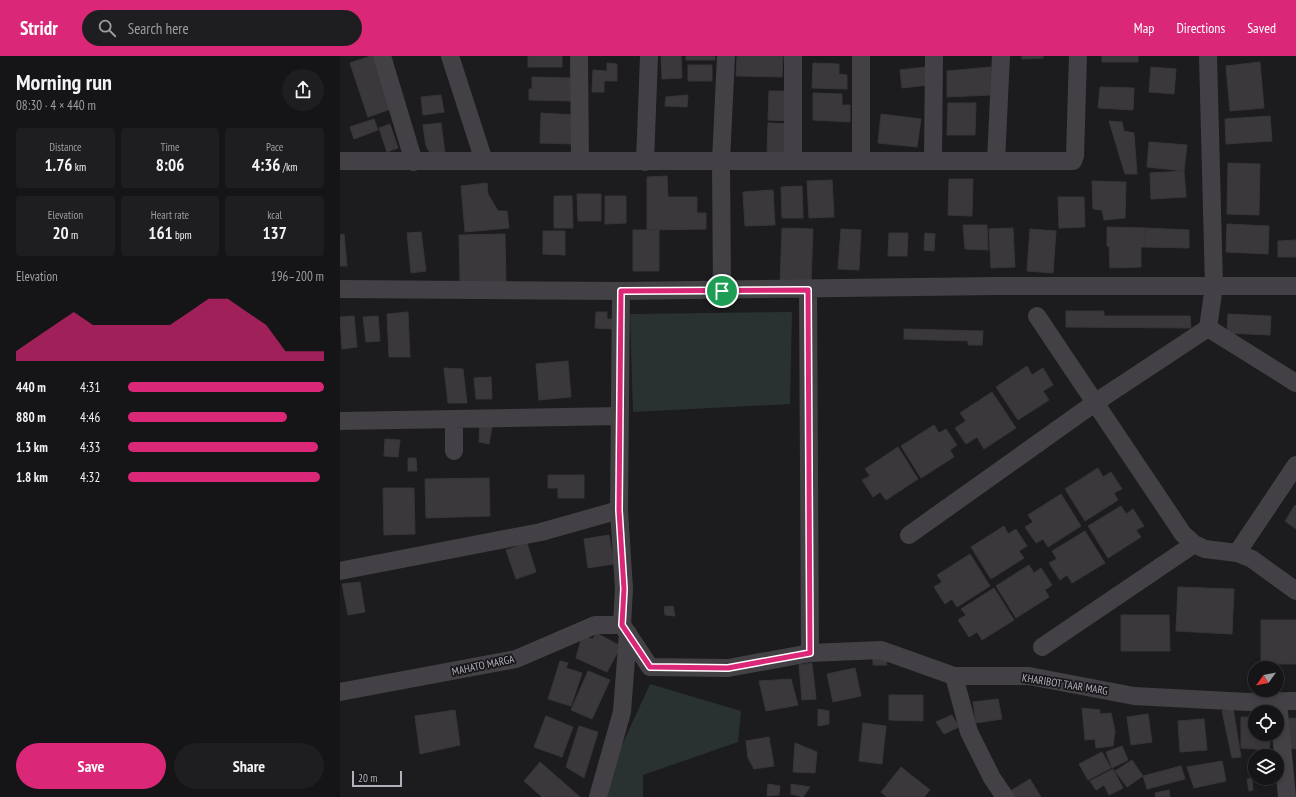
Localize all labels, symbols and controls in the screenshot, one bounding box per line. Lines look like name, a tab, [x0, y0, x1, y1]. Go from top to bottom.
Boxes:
search box	[82, 10, 362, 46]
text: Stridr	[20, 16, 58, 40]
icon: search	[96, 17, 118, 39]
text: Search here	[128, 19, 189, 38]
text: Map	[1134, 19, 1154, 37]
text: Directions	[1176, 19, 1225, 37]
text: Saved	[1247, 19, 1276, 37]
text: Morning run	[16, 68, 112, 96]
button: share	[282, 69, 324, 111]
text: 08:30 · 4 × 440 m	[16, 97, 96, 114]
text: Distance	[49, 140, 82, 154]
text: Time	[160, 140, 180, 154]
text: Pace	[266, 140, 283, 154]
text: 1.76	[44, 154, 72, 176]
text: 8:06	[156, 154, 184, 176]
text: 4:36	[252, 154, 280, 176]
text: km	[72, 160, 86, 174]
text: /km	[280, 160, 297, 174]
text: Elevation	[48, 208, 83, 222]
text: Heart rate	[151, 208, 189, 222]
text: kcal	[267, 208, 282, 222]
text: 20	[52, 222, 69, 244]
text: 161	[148, 222, 173, 244]
text: 137	[262, 222, 287, 244]
text: m	[69, 228, 78, 242]
text: bpm	[173, 228, 192, 242]
text: Elevation	[16, 268, 58, 285]
text: 196–200 m	[271, 268, 324, 285]
pin	[705, 274, 739, 308]
icon: arrive	[711, 280, 733, 302]
text: 440 m	[16, 379, 46, 396]
text: 4:31	[80, 379, 100, 396]
text: 880 m	[16, 409, 46, 426]
text: 4:46	[80, 409, 100, 426]
text: 1.3 km	[16, 439, 48, 456]
text: 4:33	[80, 439, 100, 456]
text: 1.8 km	[16, 469, 48, 486]
text: 4:32	[80, 469, 100, 486]
street label: MAHATO MARGA	[451, 651, 516, 678]
north arrow	[1248, 661, 1284, 697]
map controls	[1248, 661, 1284, 785]
street label: KHARIBOT TAAR MARG	[1021, 670, 1109, 698]
button: locate	[1248, 705, 1284, 741]
button: Save	[16, 743, 166, 789]
button: Share	[174, 743, 324, 789]
button: layers	[1248, 749, 1284, 785]
scale bar	[352, 769, 402, 788]
text: 20 m	[358, 771, 377, 785]

